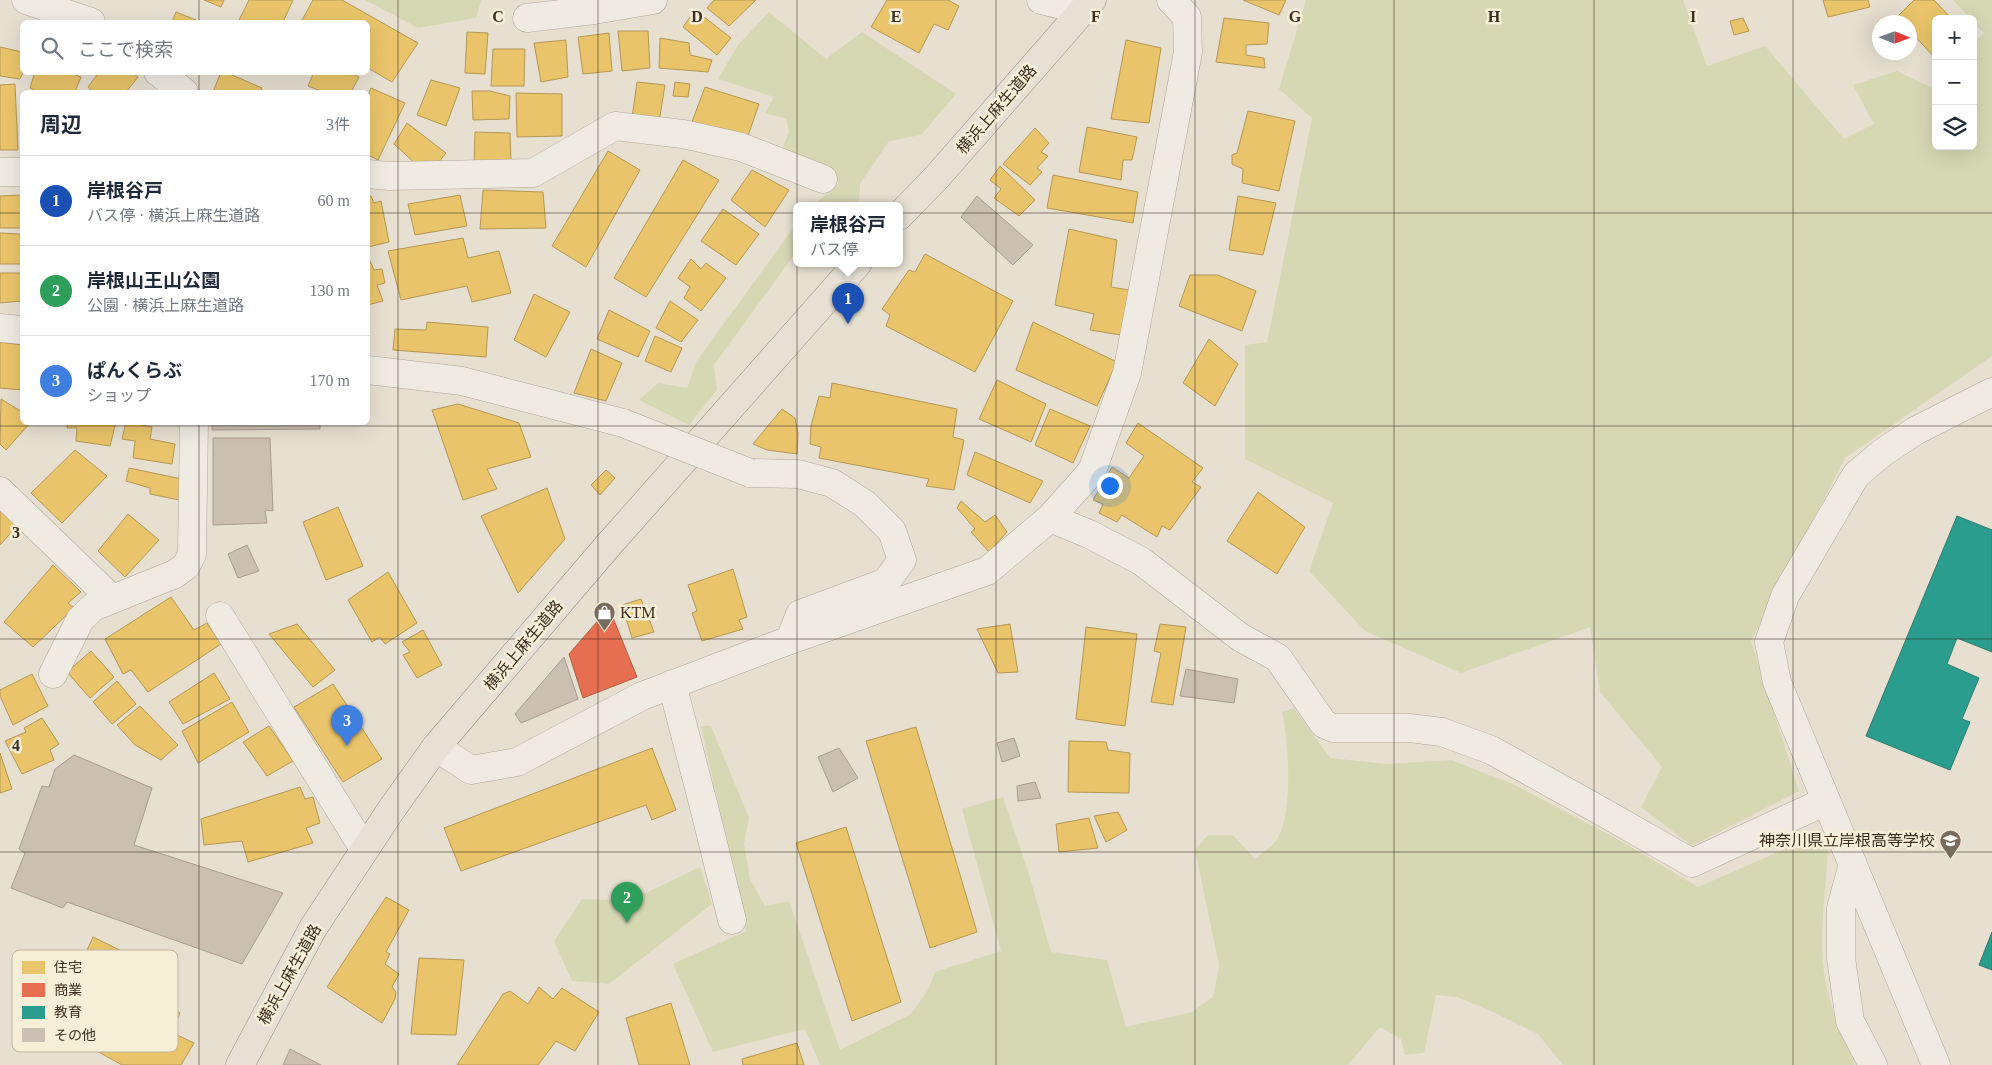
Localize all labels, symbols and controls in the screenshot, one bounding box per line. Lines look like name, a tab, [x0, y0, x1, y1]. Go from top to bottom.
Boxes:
text: C	[492, 8, 504, 25]
text: D	[691, 8, 703, 25]
text: E	[891, 8, 901, 25]
text: F	[1091, 8, 1101, 25]
text: G	[1289, 8, 1302, 25]
text: H	[1488, 8, 1501, 25]
text: I	[1690, 8, 1696, 25]
north arrow	[1872, 15, 1917, 60]
map controls	[1932, 15, 1977, 150]
button: +	[1932, 15, 1977, 60]
search box	[20, 20, 370, 75]
icon: search	[38, 34, 66, 62]
text: ここで検索	[78, 39, 173, 60]
button: −	[1932, 60, 1977, 105]
street label: 横浜上麻生道路	[953, 61, 1040, 157]
button: layers	[1932, 105, 1977, 150]
text: 周辺	[40, 113, 82, 137]
text: 3件	[326, 116, 350, 133]
text: 岸根谷戸	[87, 180, 163, 201]
text: 1	[52, 192, 60, 209]
text: 60 m	[318, 192, 350, 209]
popup	[793, 202, 903, 267]
text: バス停 · 横浜上麻生道路	[87, 207, 260, 224]
text: 岸根谷戸	[810, 214, 886, 235]
text: バス停	[810, 241, 858, 258]
text: 岸根山王山公園	[87, 270, 220, 291]
text: 2	[52, 282, 60, 299]
text: 130 m	[310, 282, 350, 299]
pin: 1	[832, 283, 864, 324]
text: 公園 · 横浜上麻生道路	[87, 297, 244, 314]
text: ぱんくらぶ	[87, 360, 182, 381]
text: 3	[52, 372, 60, 389]
text: 170 m	[310, 372, 350, 389]
text: ショップ	[87, 387, 151, 404]
your location	[1097, 473, 1123, 499]
text: 3	[12, 524, 20, 541]
street label: 横浜上麻生道路	[481, 597, 566, 694]
shop icon: KTM	[592, 600, 616, 631]
place label: KTM	[620, 604, 656, 621]
pin: 3	[331, 705, 363, 746]
text: 4	[12, 737, 20, 754]
school or university icon: 神奈川県立岸根高等学校	[1939, 828, 1963, 859]
place label: 神奈川県立岸根高等学校	[1759, 832, 1935, 849]
pin: 2	[611, 882, 643, 923]
street label: 横浜上麻生道路	[255, 921, 324, 1027]
legend	[12, 950, 178, 1052]
text: 住宅	[54, 960, 82, 975]
text: 商業	[54, 983, 82, 998]
text: 教育	[54, 1005, 82, 1020]
text: その他	[54, 1028, 96, 1043]

